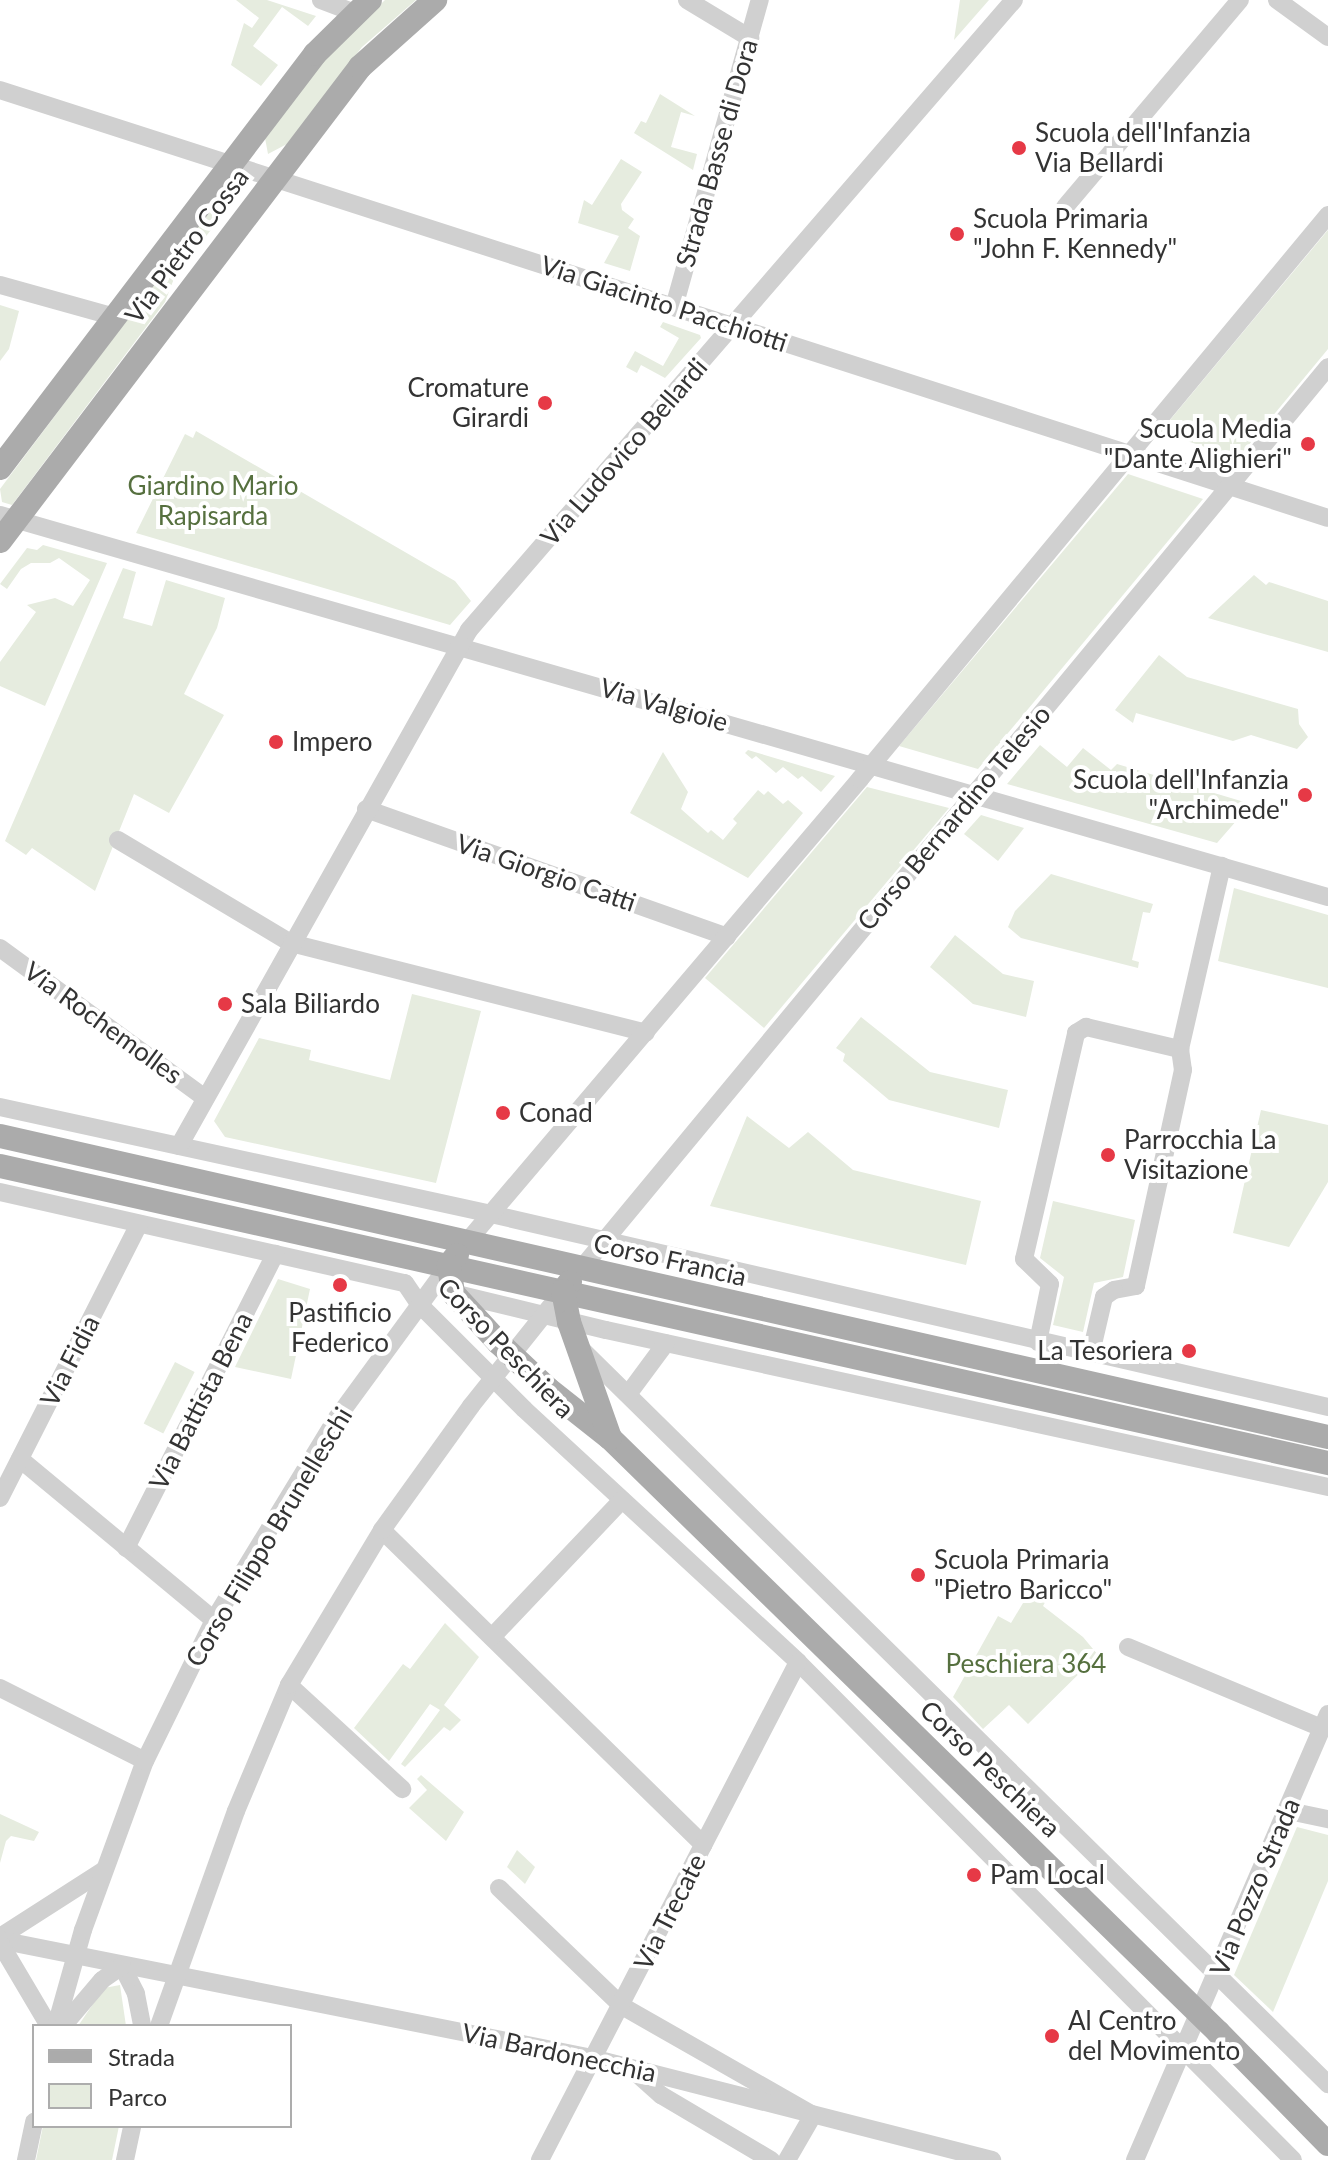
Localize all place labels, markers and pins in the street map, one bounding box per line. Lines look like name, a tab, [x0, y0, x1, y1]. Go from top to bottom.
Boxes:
place label: Scuola dell'Infanzia Via Bellardi	[1035, 117, 1251, 178]
marker: Scuola dell'Infanzia Via Bellardi	[1010, 139, 1028, 157]
place label: Scuola Primaria "John F. Kennedy"	[973, 203, 1177, 264]
marker: Scuola Primaria "John F. Kennedy"	[948, 225, 966, 243]
place label: Cromature Girardi	[407, 372, 529, 434]
marker: Cromature Girardi	[536, 394, 554, 412]
place label: Scuola Media "Dante Alighieri"	[1103, 413, 1292, 474]
marker: Scuola Media "Dante Alighieri"	[1299, 435, 1317, 453]
place label: Impero	[292, 726, 372, 758]
marker: Impero	[267, 733, 285, 751]
place label: Scuola dell'Infanzia "Archimede"	[1073, 764, 1289, 826]
marker: Scuola dell'Infanzia "Archimede"	[1296, 786, 1314, 804]
place label: Sala Biliardo	[241, 988, 380, 1020]
marker: Sala Biliardo	[216, 995, 234, 1013]
place label: Conad	[519, 1097, 593, 1129]
marker: Conad	[494, 1104, 512, 1122]
place label: Parrocchia La Visitazione	[1124, 1124, 1276, 1186]
marker: Parrocchia La Visitazione	[1099, 1146, 1117, 1164]
marker: Pastificio Federico	[331, 1276, 349, 1294]
place label: Pastificio Federico	[288, 1297, 392, 1358]
place label: La Tesoriera	[1037, 1335, 1173, 1367]
marker: La Tesoriera	[1180, 1342, 1198, 1360]
place label: Scuola Primaria "Pietro Baricco"	[934, 1544, 1112, 1606]
marker: Scuola Primaria "Pietro Baricco"	[909, 1566, 927, 1584]
place label: Pam Local	[990, 1859, 1105, 1891]
marker: Pam Local	[965, 1866, 983, 1884]
place label: Al Centro del Movimento	[1068, 2005, 1240, 2066]
marker: Al Centro del Movimento	[1043, 2027, 1061, 2045]

